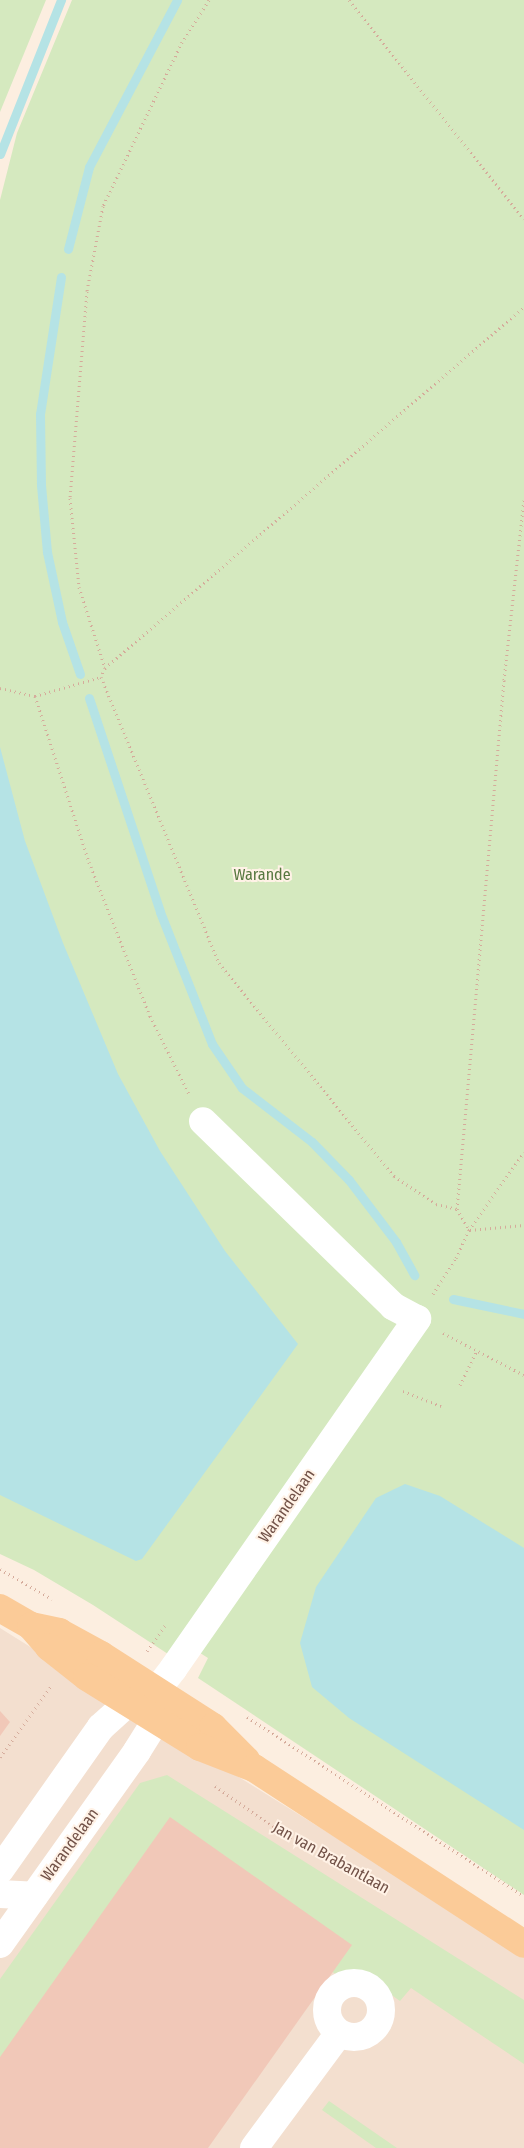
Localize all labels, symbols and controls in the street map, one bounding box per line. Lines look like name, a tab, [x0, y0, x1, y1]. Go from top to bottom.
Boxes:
park label: Warande	[233, 865, 291, 885]
street label: Warandelaan	[255, 1466, 319, 1546]
street label: Warandelaan	[37, 1805, 103, 1885]
street label: Jan van Brabantlaan	[269, 1818, 393, 1898]

